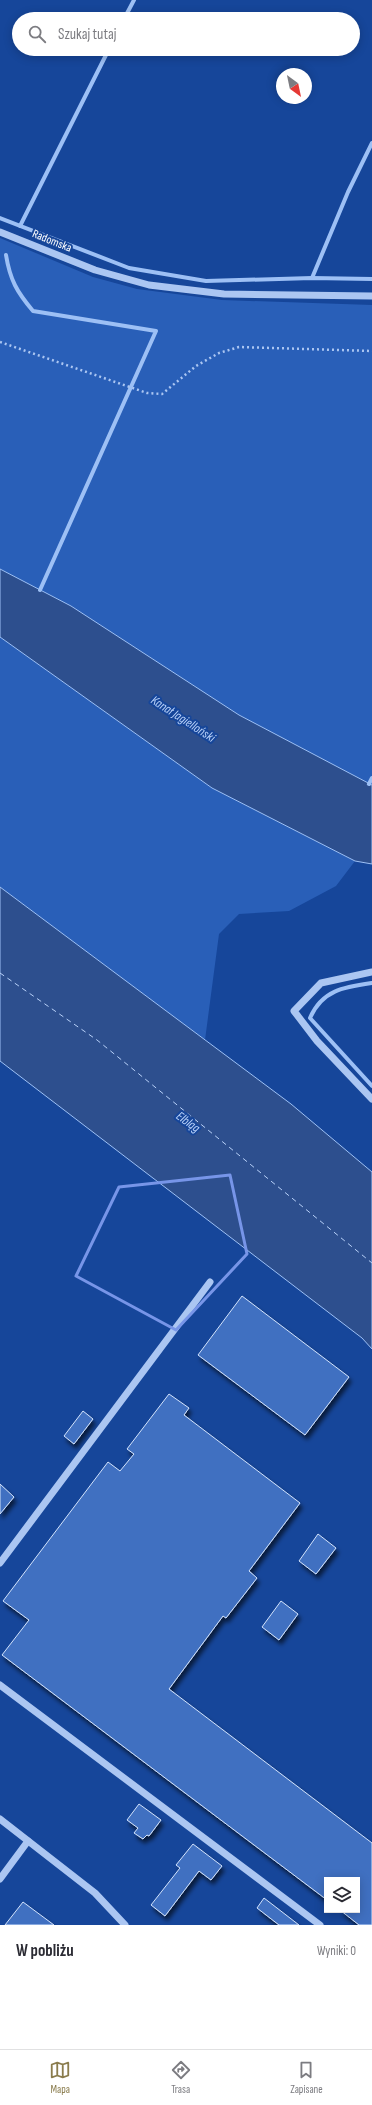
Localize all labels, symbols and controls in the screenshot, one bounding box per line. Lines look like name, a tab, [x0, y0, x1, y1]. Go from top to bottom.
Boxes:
search box	[12, 12, 360, 56]
icon: search	[26, 23, 48, 45]
text: Szukaj tutaj	[58, 25, 116, 44]
north arrow	[276, 68, 312, 104]
street label: Radomska	[30, 226, 74, 256]
water label: Kanał Jagielloński	[148, 692, 219, 746]
water label: Elbląg	[173, 1108, 204, 1136]
map controls	[324, 1877, 360, 1913]
button: layers	[324, 1877, 360, 1913]
text: W pobliżu	[16, 1941, 74, 1961]
text: Wyniki: 0	[317, 1943, 356, 1959]
tab: Mapa	[49, 2059, 71, 2096]
tab: Trasa	[170, 2059, 192, 2096]
tab: Zapisane	[290, 2059, 323, 2096]

